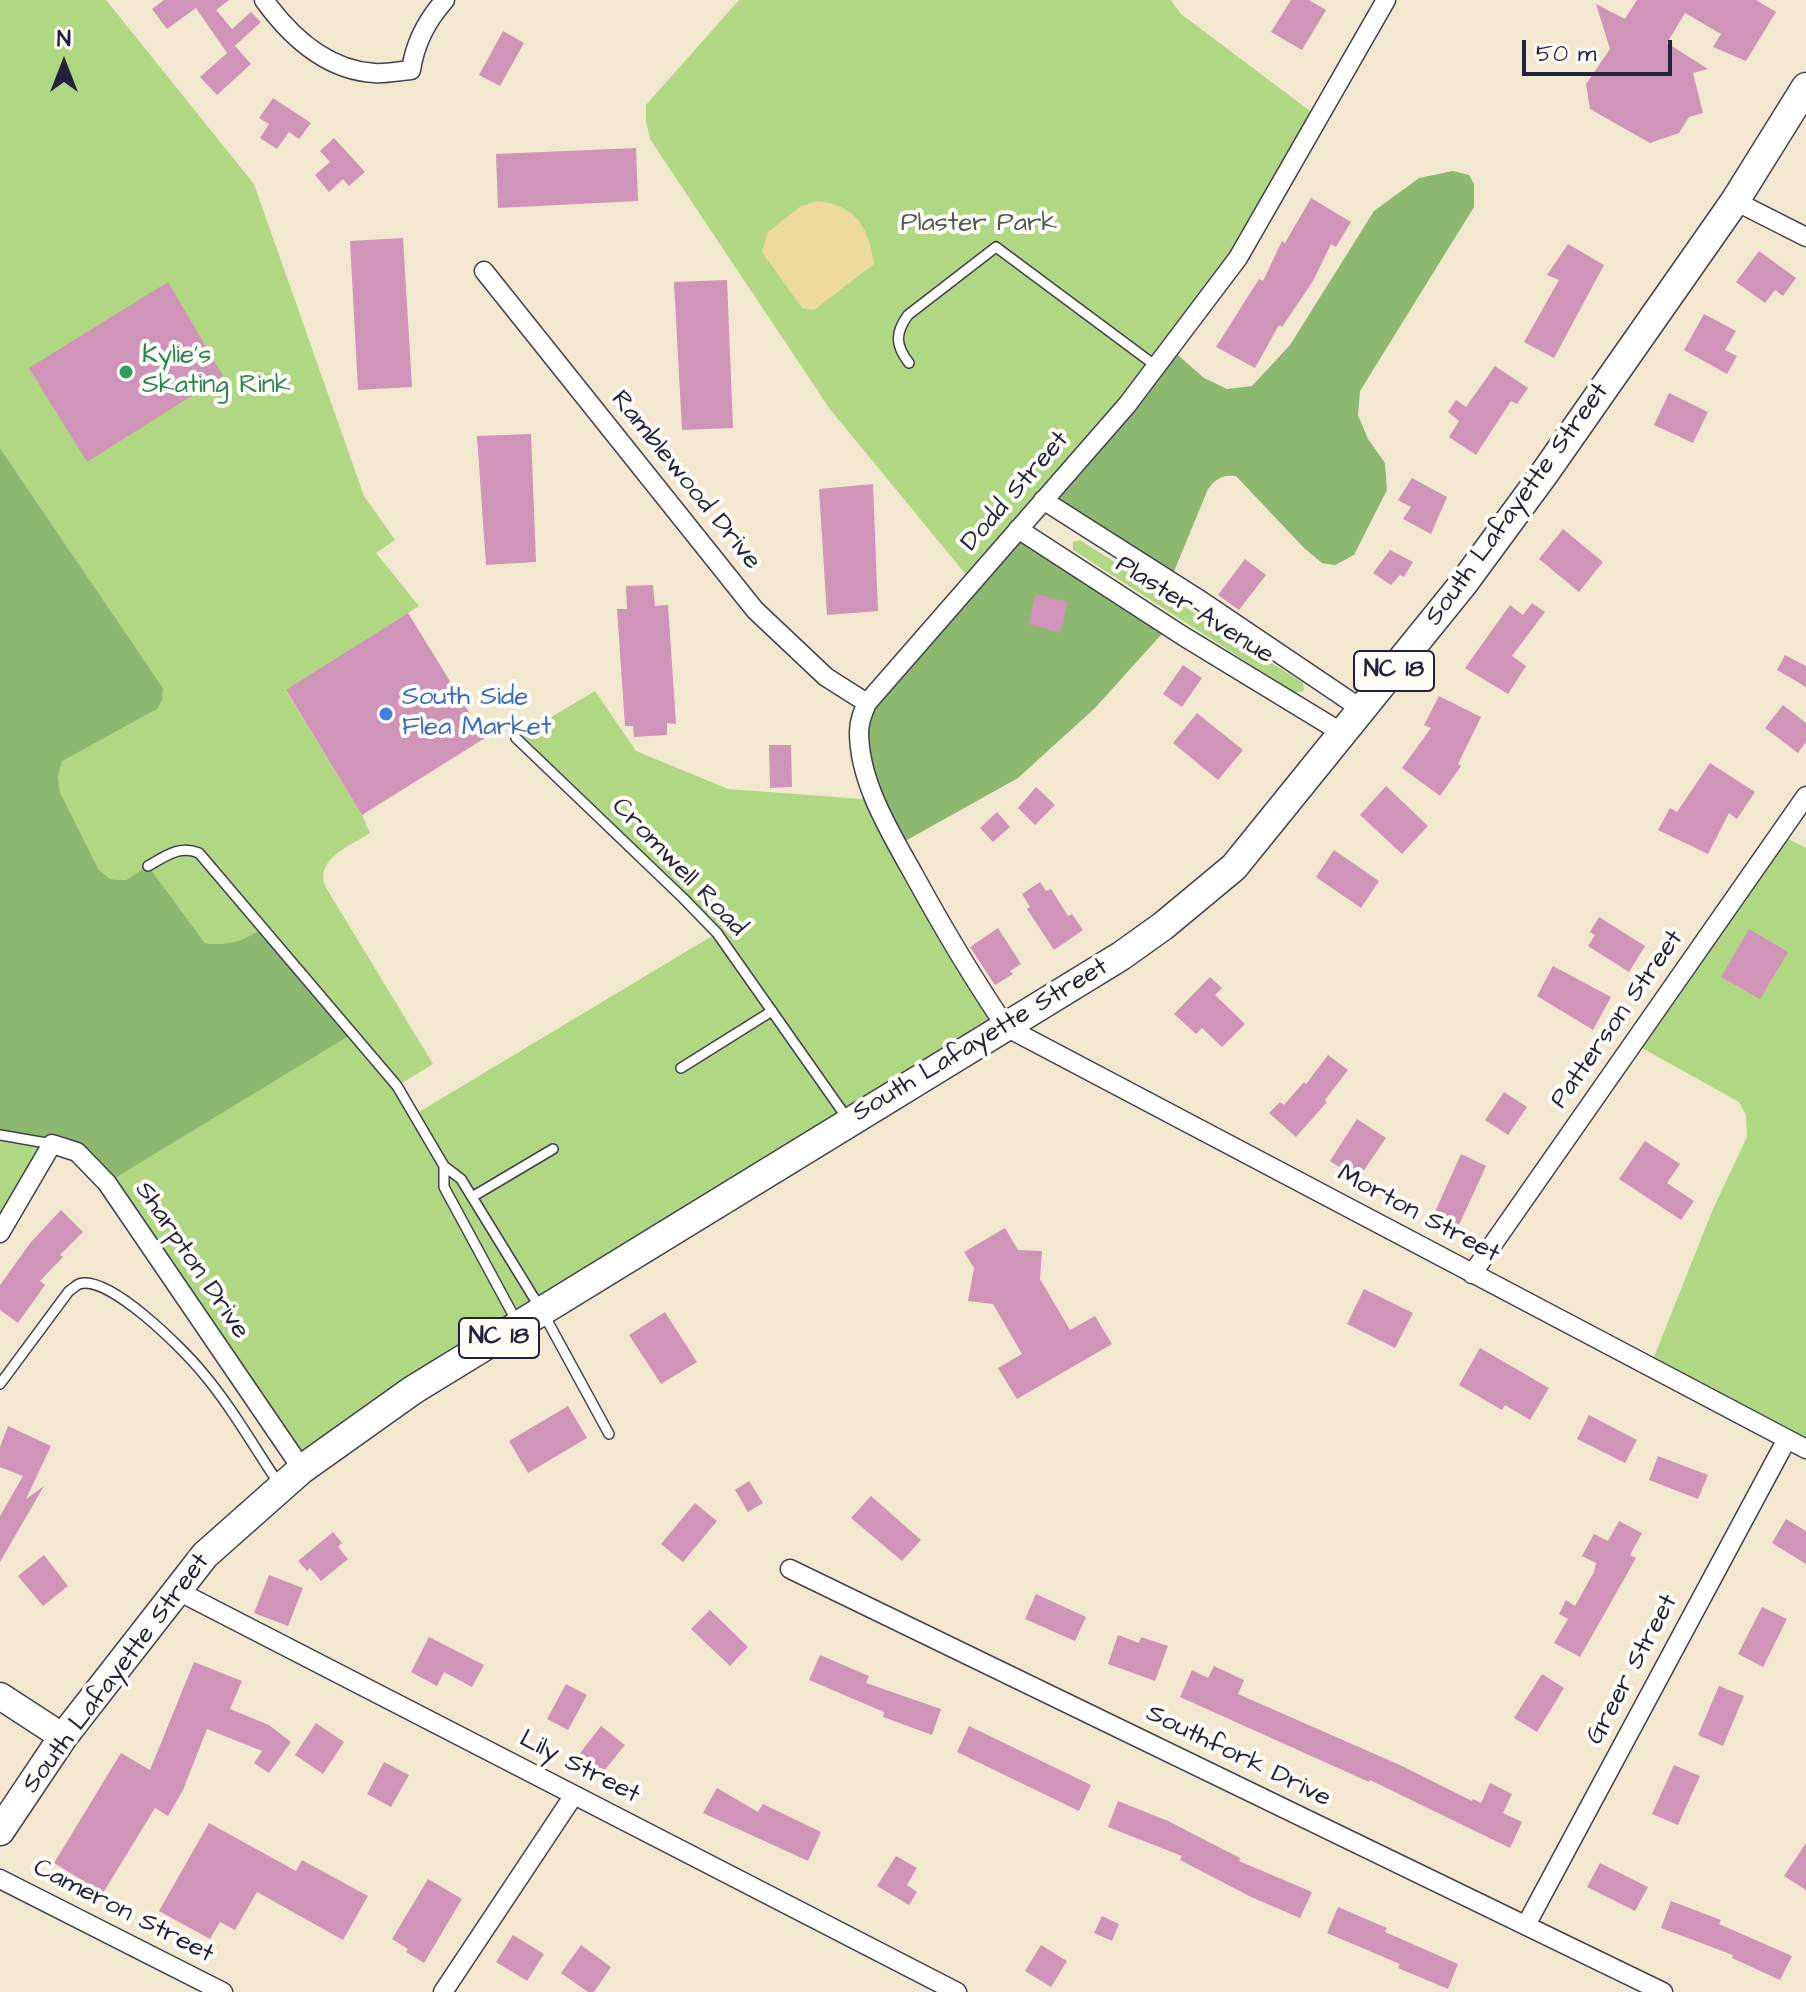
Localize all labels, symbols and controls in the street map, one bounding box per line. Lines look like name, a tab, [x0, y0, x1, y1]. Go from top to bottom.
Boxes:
north arrow	[24, 24, 104, 104]
text: N	[57, 24, 71, 55]
scale bar	[1526, 24, 1676, 74]
text: 50 m	[1536, 37, 1596, 71]
park label: Plaster Park	[901, 209, 1057, 241]
place label: Kylie’s Skating Rink	[142, 341, 291, 402]
marker: Kylie’s Skating Rink	[117, 363, 135, 381]
street label: South Lafayette Street	[1419, 378, 1617, 632]
street label: Ramblewood Drive	[603, 385, 767, 577]
street label: Dodd Street	[955, 426, 1077, 558]
street label: Plaster Avenue	[1109, 550, 1279, 672]
road number: NC 18	[1354, 651, 1434, 691]
place label: South Side Flea Market	[402, 683, 551, 744]
marker: South Side Flea Market	[377, 705, 395, 723]
street label: Cromwell Road	[604, 792, 752, 944]
street label: Patterson Street	[1545, 925, 1691, 1115]
street label: South Lafayette Street	[848, 952, 1114, 1130]
street label: Morton Street	[1332, 1159, 1504, 1271]
street label: Sharpton Drive	[127, 1176, 255, 1346]
road number: NC 18	[459, 1318, 539, 1358]
street label: South Lafayette Street	[17, 1548, 217, 1800]
street label: Greer Street	[1580, 1590, 1686, 1750]
street label: Southfork Drive	[1141, 1699, 1335, 1815]
street label: Lily Street	[514, 1724, 644, 1812]
street label: Cameron Street	[27, 1853, 219, 1971]

